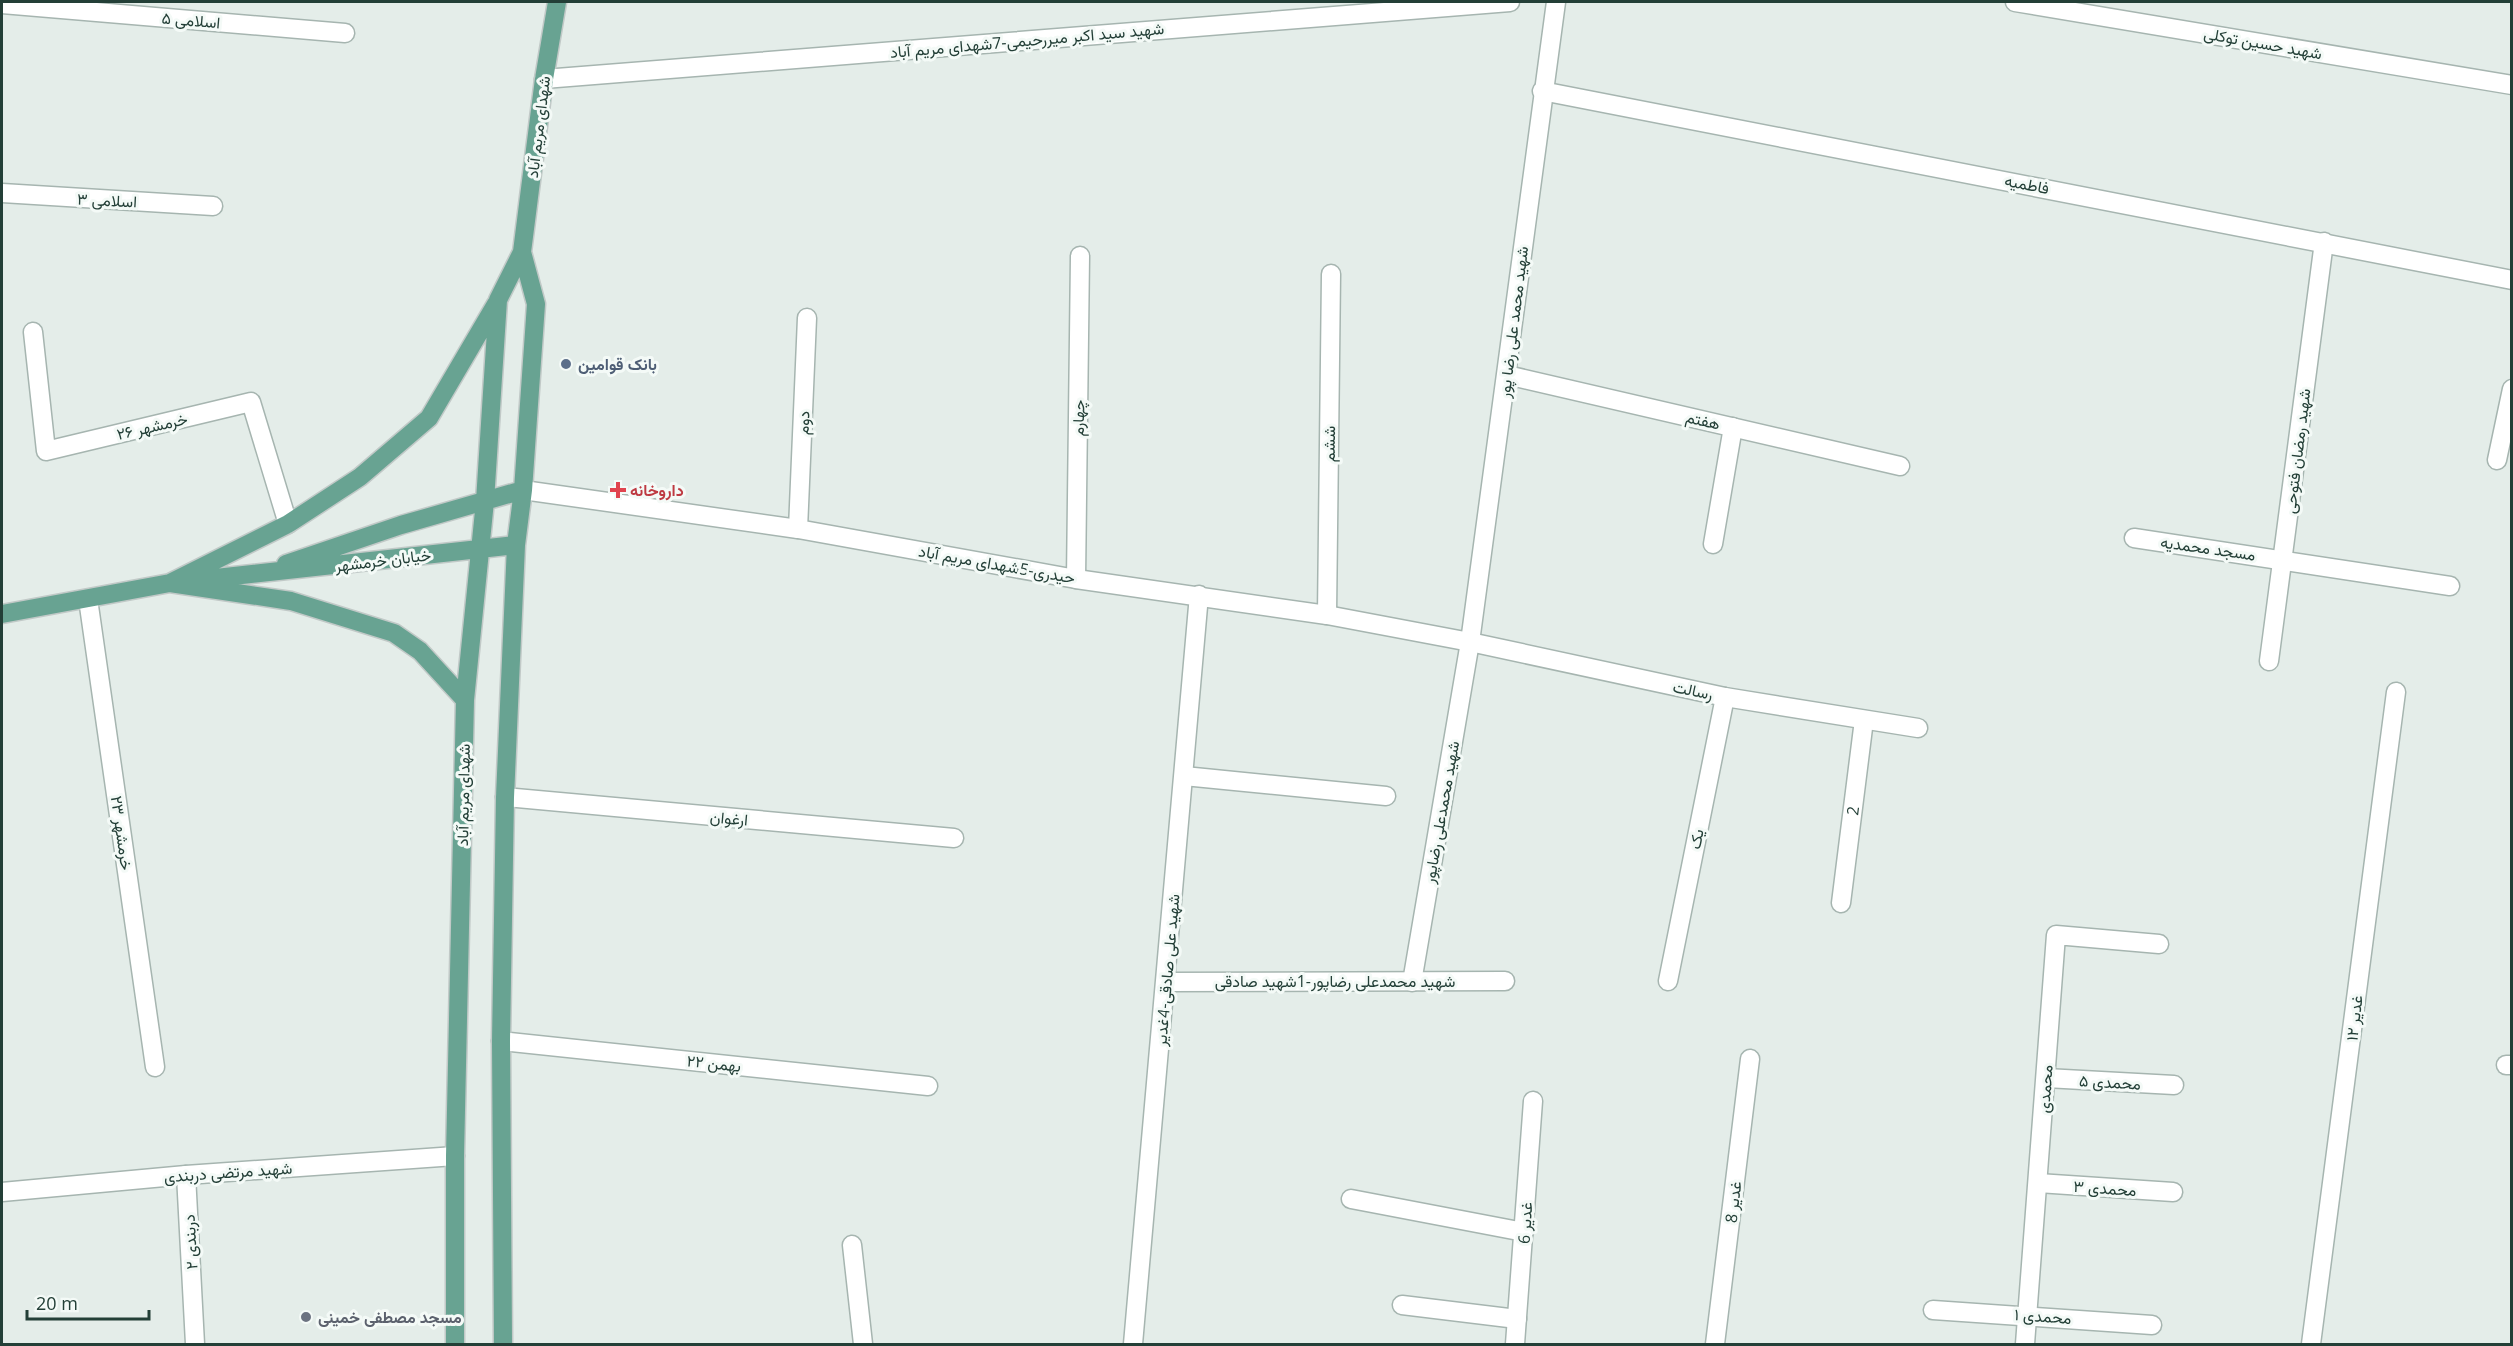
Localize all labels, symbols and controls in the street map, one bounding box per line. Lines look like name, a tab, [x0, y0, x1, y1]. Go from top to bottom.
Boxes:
street label: اسلامی ۵	[161, 6, 221, 34]
street label: شهید سید اکبر میررحیمی-7شهدای مریم آباد	[889, 17, 1165, 63]
street label: شهید حسین توکلی	[2202, 22, 2324, 64]
street label: شهدای مریم آباد	[521, 75, 555, 179]
street label: فاطمیه	[2003, 169, 2051, 199]
street label: اسلامی ۳	[77, 187, 137, 213]
street label: شهید محمد علی رضا پور	[1493, 245, 1534, 400]
place label: بانک قوامین	[578, 353, 657, 375]
marker: بانک قوامین	[559, 357, 573, 371]
street label: شهید رمضان فتوحی	[2278, 387, 2316, 515]
street label: چهارم	[1067, 399, 1090, 437]
street label: هفتم	[1683, 405, 1723, 435]
street label: خرمشهر ۲۶	[114, 407, 190, 445]
street label: دوم	[792, 410, 814, 436]
street label: ششم	[1318, 426, 1340, 462]
place label: داروخانه	[630, 479, 684, 501]
marker: داروخانه	[611, 483, 625, 497]
street label: مسجد محمدیه	[2159, 530, 2257, 566]
street label: حیدری-5شهدای مریم آباد	[917, 539, 1077, 589]
street label: خیابان خرمشهر	[333, 543, 432, 577]
street label: رسالت	[1671, 675, 1715, 705]
street label: شهید محمدعلی رضاپور	[1417, 739, 1465, 886]
street label: شهدای مریم آباد	[451, 744, 475, 846]
street label: خرمشهر ۲۳	[106, 794, 138, 872]
street label: ارغوان	[709, 805, 749, 831]
street label: 2	[1841, 805, 1864, 817]
street label: یک	[1683, 827, 1709, 851]
street label: شهید علی صادقی-4غدیر	[1149, 893, 1185, 1048]
street label: شهید محمدعلی رضاپور-1شهید صادقی	[1215, 970, 1455, 993]
street label: غدیر ۱۲	[2340, 994, 2368, 1042]
street label: ۲۲ بهمن	[686, 1049, 742, 1077]
street label: محمدی	[2032, 1064, 2058, 1114]
street label: محمدی ۵	[2078, 1069, 2142, 1095]
street label: شهید مرتضی دربندی	[163, 1157, 293, 1187]
street label: محمدی ۳	[2073, 1175, 2137, 1201]
street label: غدیر 8	[1720, 1180, 1746, 1224]
street label: غدیر 6	[1513, 1201, 1537, 1245]
street label: دربندی ۲	[178, 1214, 202, 1270]
scale bar	[27, 1283, 148, 1321]
text: 20 m	[36, 1291, 78, 1315]
street label: محمدی ۱	[2014, 1303, 2072, 1329]
place label: مسجد مصطفی خمینی	[318, 1306, 462, 1328]
marker: مسجد مصطفی خمینی	[299, 1310, 313, 1324]

